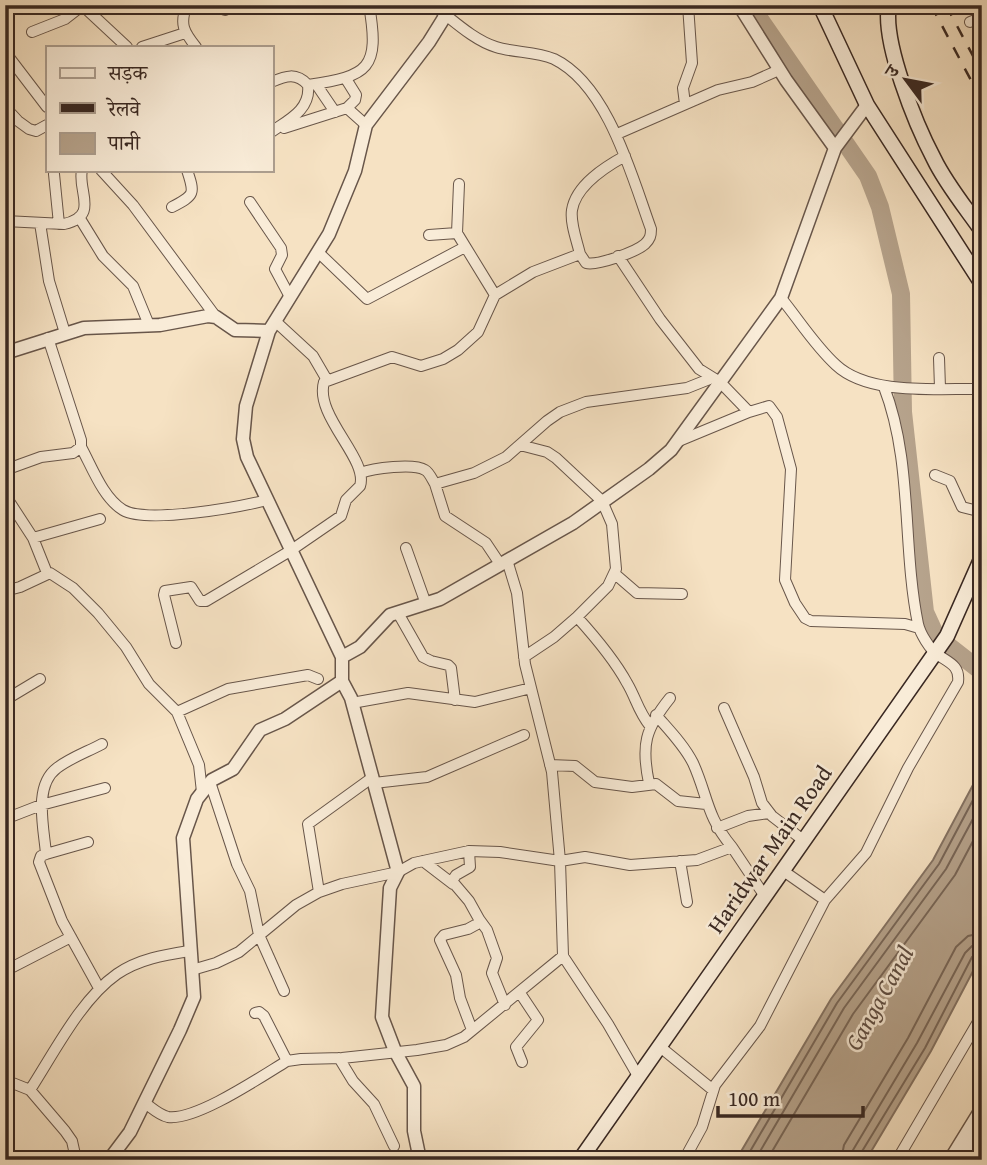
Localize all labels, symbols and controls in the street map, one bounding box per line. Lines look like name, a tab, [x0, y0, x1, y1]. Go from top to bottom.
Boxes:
legend	[46, 46, 273, 172]
north arrow	[872, 46, 942, 116]
text: सड़क	[107, 57, 148, 88]
text: उ	[876, 58, 907, 84]
text: रेलवे	[105, 93, 142, 124]
text: पानी	[107, 127, 141, 158]
street label: Haridwar Main Road	[699, 758, 840, 940]
water label: Ganga Canal	[836, 939, 922, 1057]
scale bar	[718, 1074, 863, 1118]
text: 100 m	[728, 1083, 780, 1114]

